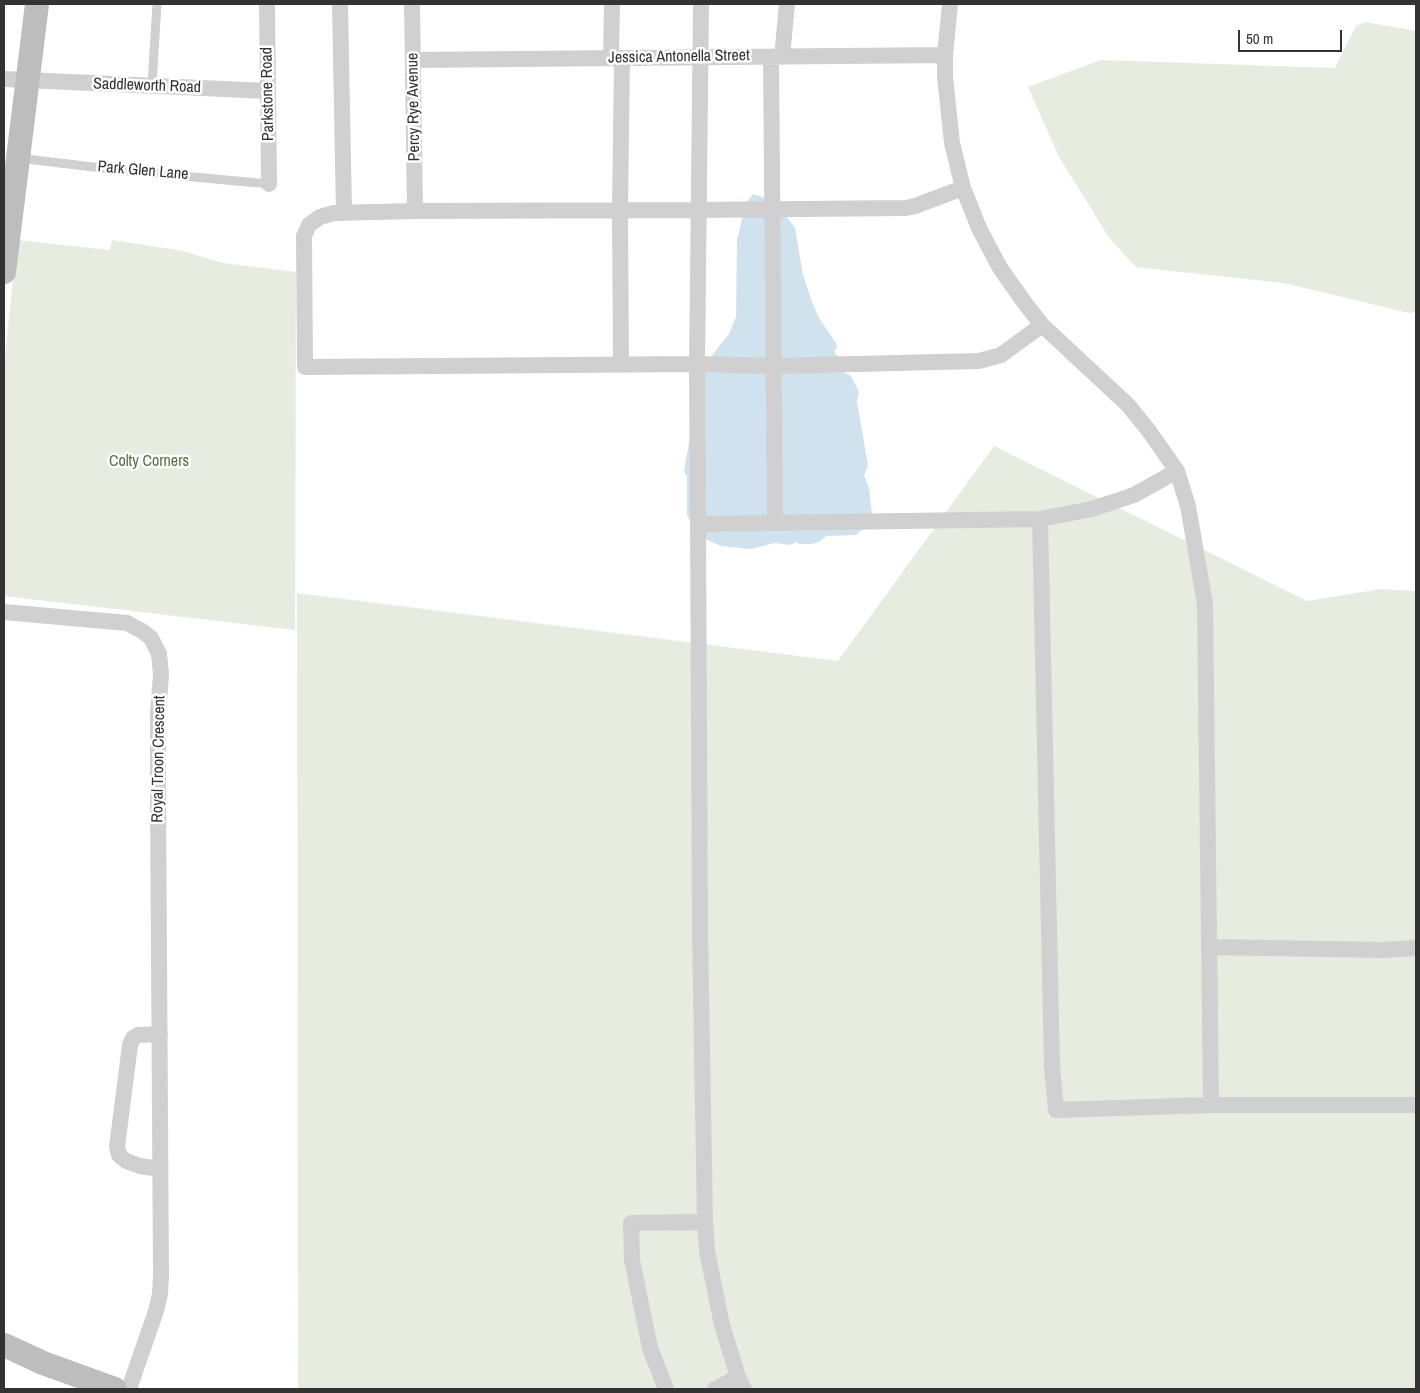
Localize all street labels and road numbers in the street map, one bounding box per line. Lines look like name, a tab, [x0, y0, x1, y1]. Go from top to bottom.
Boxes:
street label: Jessica Antonella Street	[608, 46, 750, 68]
street label: Parkstone Road	[258, 47, 278, 141]
street label: Percy Rye Avenue	[403, 53, 425, 161]
street label: Saddleworth Road	[93, 75, 201, 97]
street label: Park Glen Lane	[97, 157, 189, 185]
street label: Royal Troon Crescent	[148, 695, 170, 823]

